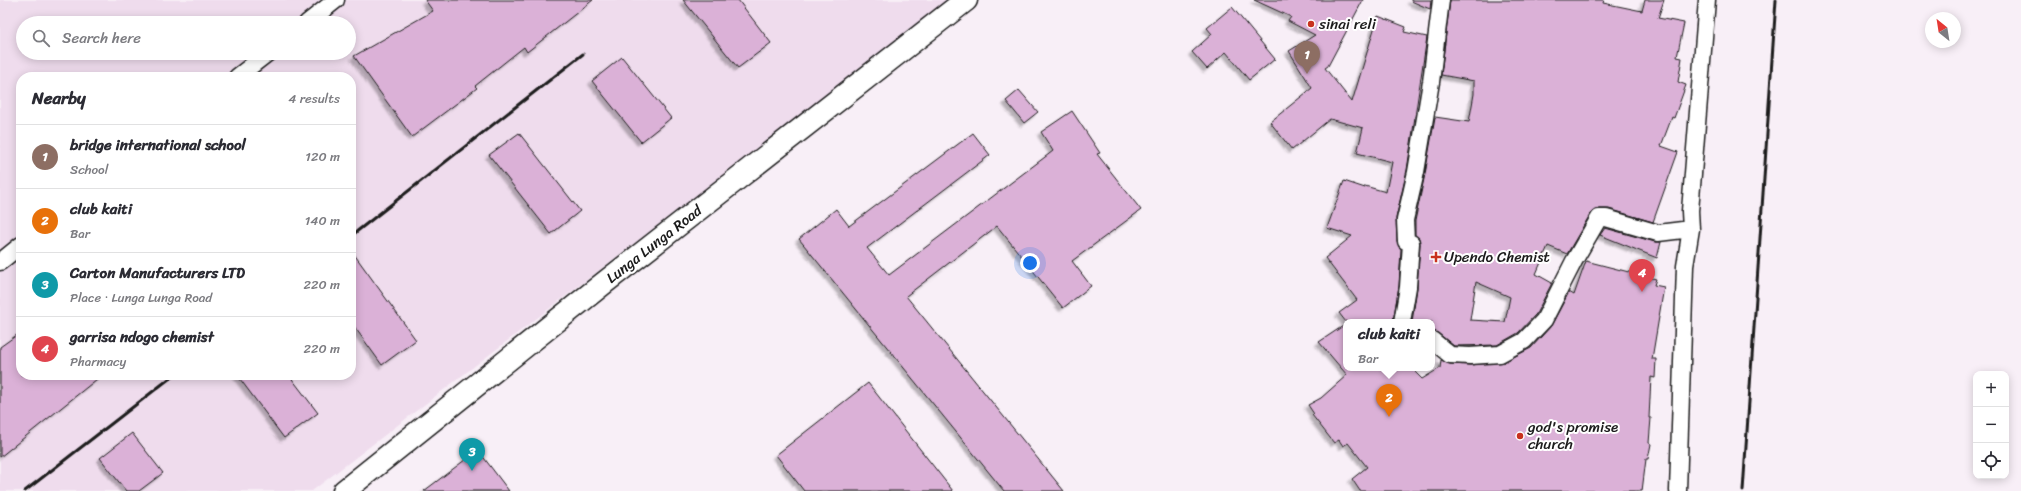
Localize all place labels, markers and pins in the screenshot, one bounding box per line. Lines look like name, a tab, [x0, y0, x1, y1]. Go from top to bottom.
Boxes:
place label: sinai reli	[1318, 11, 1377, 37]
marker: sinai reli	[1306, 19, 1316, 29]
pin: 1	[1294, 41, 1320, 74]
place label: Upendo Chemist	[1444, 244, 1550, 270]
marker: Upendo Chemist	[1431, 252, 1441, 262]
pin: 4	[1629, 259, 1655, 292]
pin: 2	[1376, 384, 1402, 417]
place label: god's promise church	[1527, 414, 1618, 457]
marker: god's promise church	[1515, 431, 1525, 441]
pin: 3	[459, 438, 485, 471]

